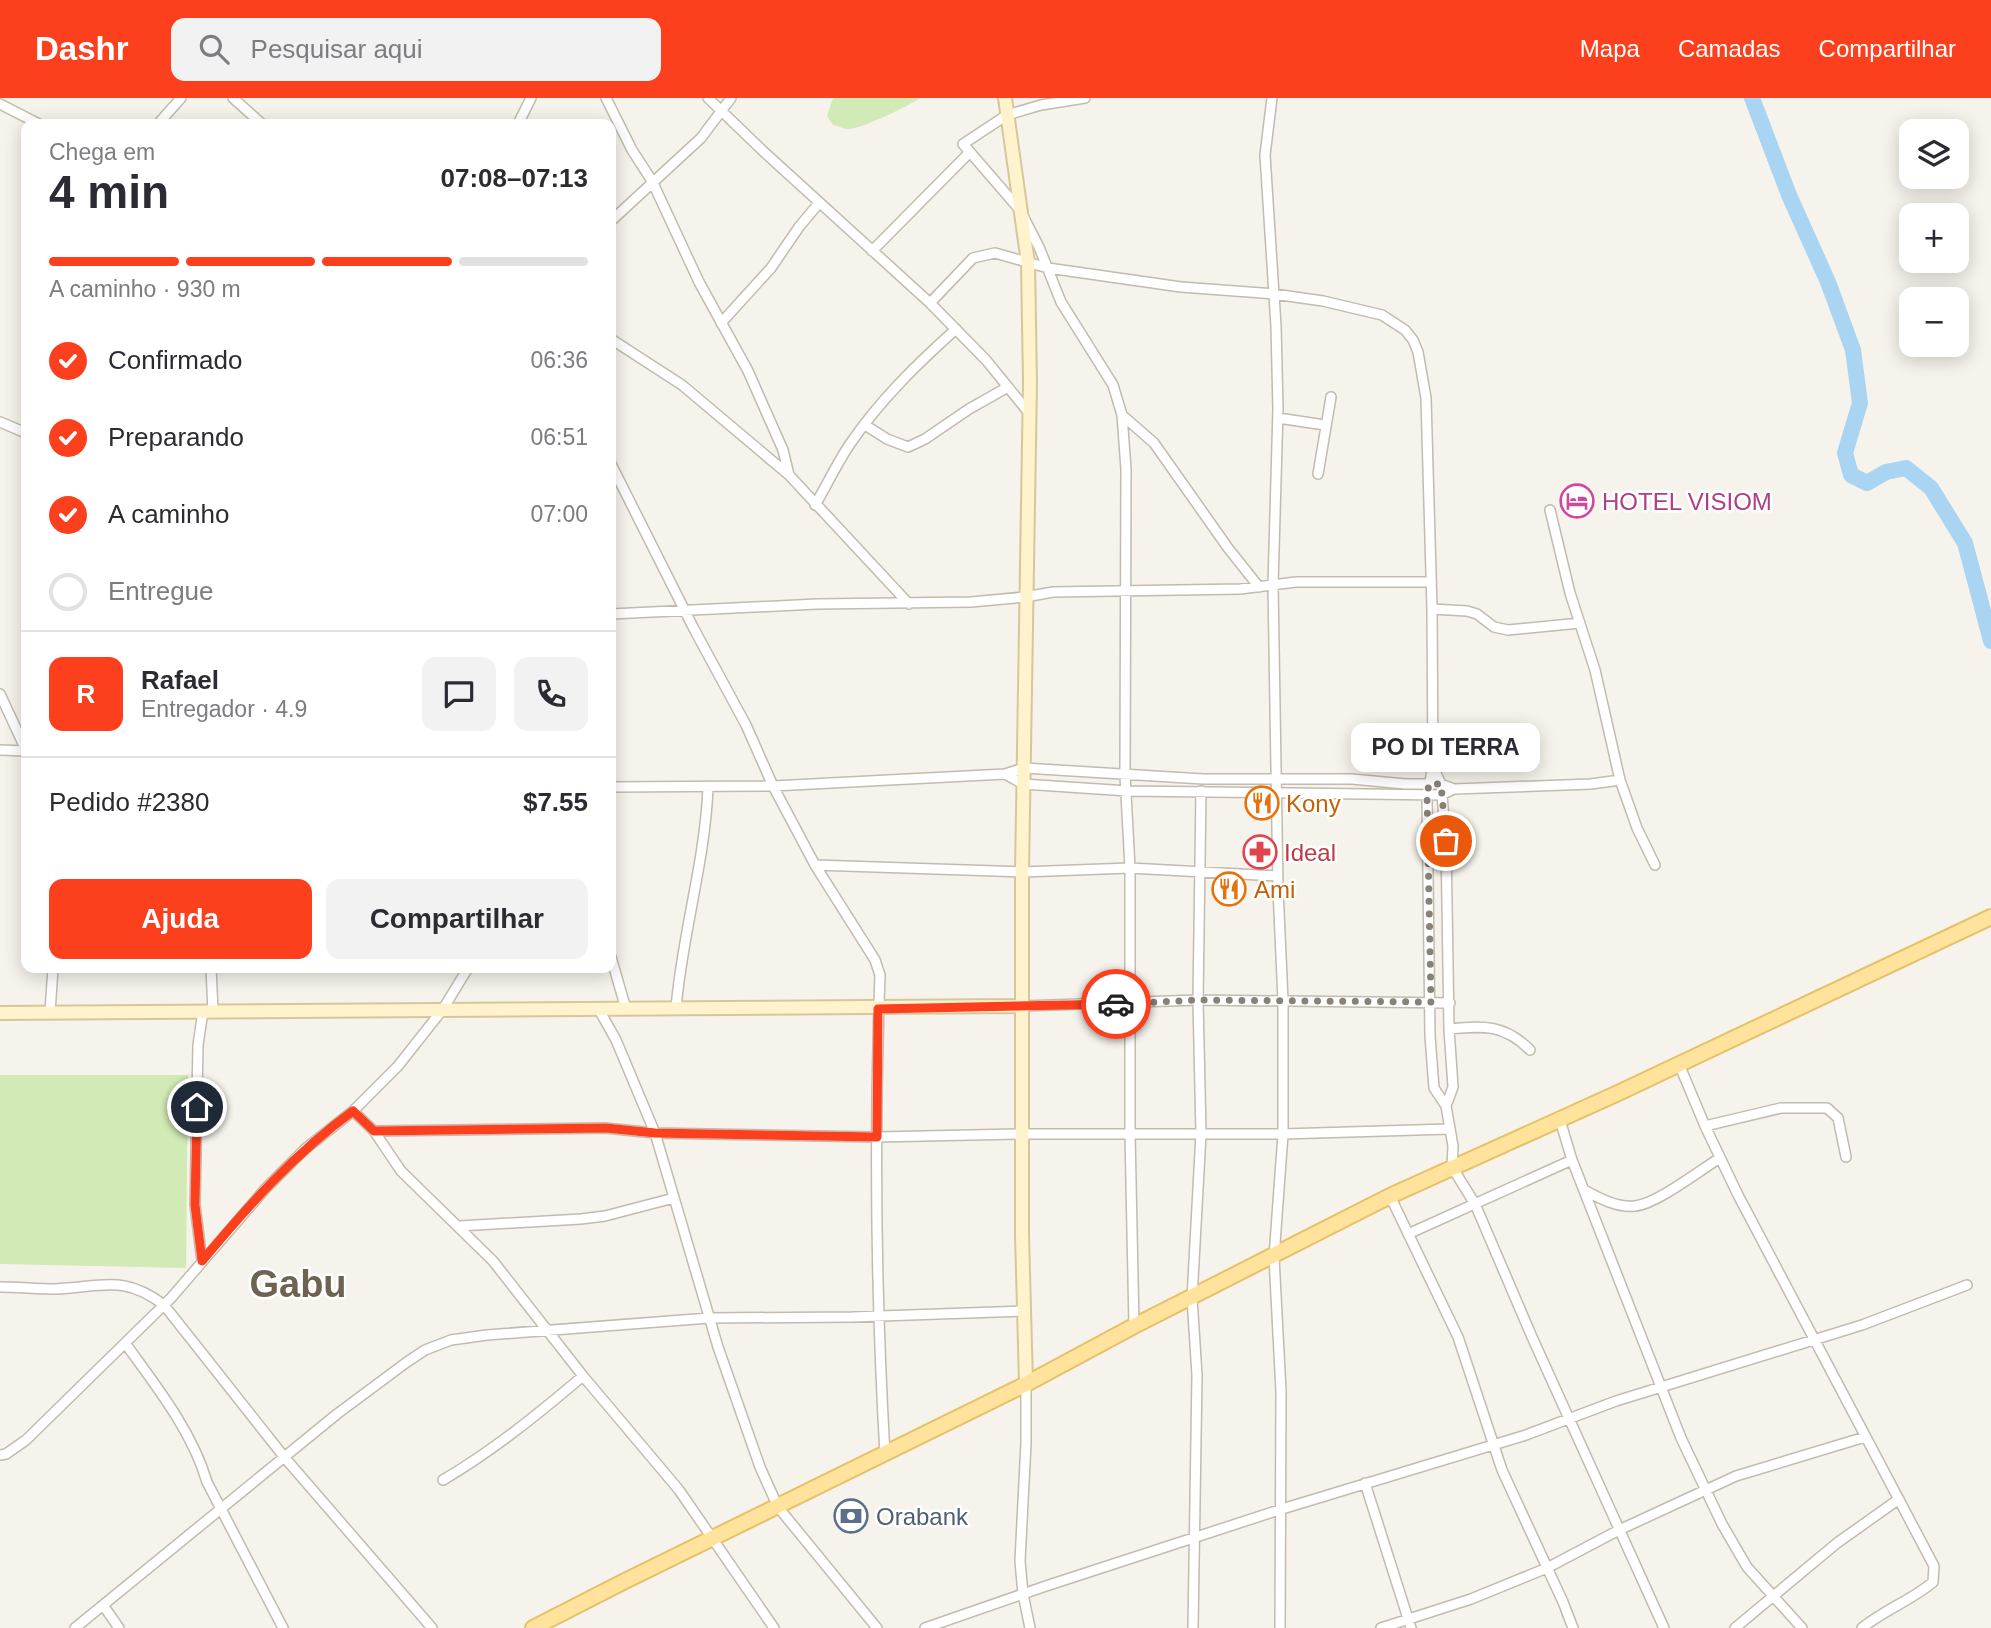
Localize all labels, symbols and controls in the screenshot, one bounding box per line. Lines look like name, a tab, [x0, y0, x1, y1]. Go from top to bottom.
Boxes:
search box	[171, 18, 661, 81]
text: Dashr	[35, 30, 129, 67]
icon: search	[195, 30, 233, 68]
text: Pesquisar aqui	[251, 34, 423, 64]
text: Mapa	[1580, 35, 1640, 62]
text: Camadas	[1678, 35, 1781, 62]
text: Compartilhar	[1819, 35, 1956, 62]
map controls	[1899, 119, 1969, 357]
button: layers	[1899, 119, 1969, 189]
text: Chega em	[49, 139, 155, 165]
text: 07:08–07:13	[441, 163, 588, 193]
text: 4 min	[49, 166, 169, 218]
button: +	[1899, 203, 1969, 273]
text: A caminho · 930 m	[49, 276, 241, 302]
button: −	[1899, 287, 1969, 357]
icon: check	[49, 342, 87, 380]
text: Confirmado	[108, 345, 242, 375]
text: 06:36	[530, 347, 588, 373]
icon: check	[49, 419, 87, 457]
text: Preparando	[108, 422, 244, 452]
text: 06:51	[530, 424, 588, 450]
hotel icon: HOTEL VISIOM	[1558, 482, 1596, 520]
place label: HOTEL VISIOM	[1602, 488, 1772, 515]
icon: check	[49, 496, 87, 534]
text: A caminho	[108, 499, 229, 529]
text: 07:00	[530, 501, 588, 527]
text: Entregue	[108, 576, 214, 606]
button: chat	[422, 657, 496, 731]
button: phone	[514, 657, 588, 731]
text: Rafael	[141, 665, 219, 695]
text: R	[77, 679, 95, 709]
text: Entregador · 4.9	[141, 696, 307, 722]
callout: PO DI TERRA	[1352, 722, 1540, 771]
text: PO DI TERRA	[1371, 734, 1520, 760]
restaurant icon: Kony	[1243, 784, 1281, 822]
text: Pedido #2380	[49, 787, 209, 817]
text: $7.55	[523, 787, 588, 817]
place label: Kony	[1286, 790, 1341, 817]
pin	[1416, 811, 1476, 871]
icon: bag	[1427, 822, 1465, 860]
pharmacy icon: Ideal	[1241, 833, 1279, 871]
place label: Ideal	[1284, 839, 1336, 866]
restaurant icon: Ami	[1210, 870, 1248, 908]
place label: Ami	[1254, 876, 1295, 903]
button: Ajuda	[49, 879, 312, 959]
button: Compartilhar	[326, 879, 588, 959]
courier	[1081, 969, 1151, 1039]
icon: car	[1097, 985, 1135, 1023]
pin	[167, 1077, 227, 1137]
icon: home	[178, 1088, 216, 1126]
district label: Gabu	[249, 1263, 347, 1305]
bank icon: Orabank	[832, 1497, 870, 1535]
place label: Orabank	[876, 1503, 969, 1530]

